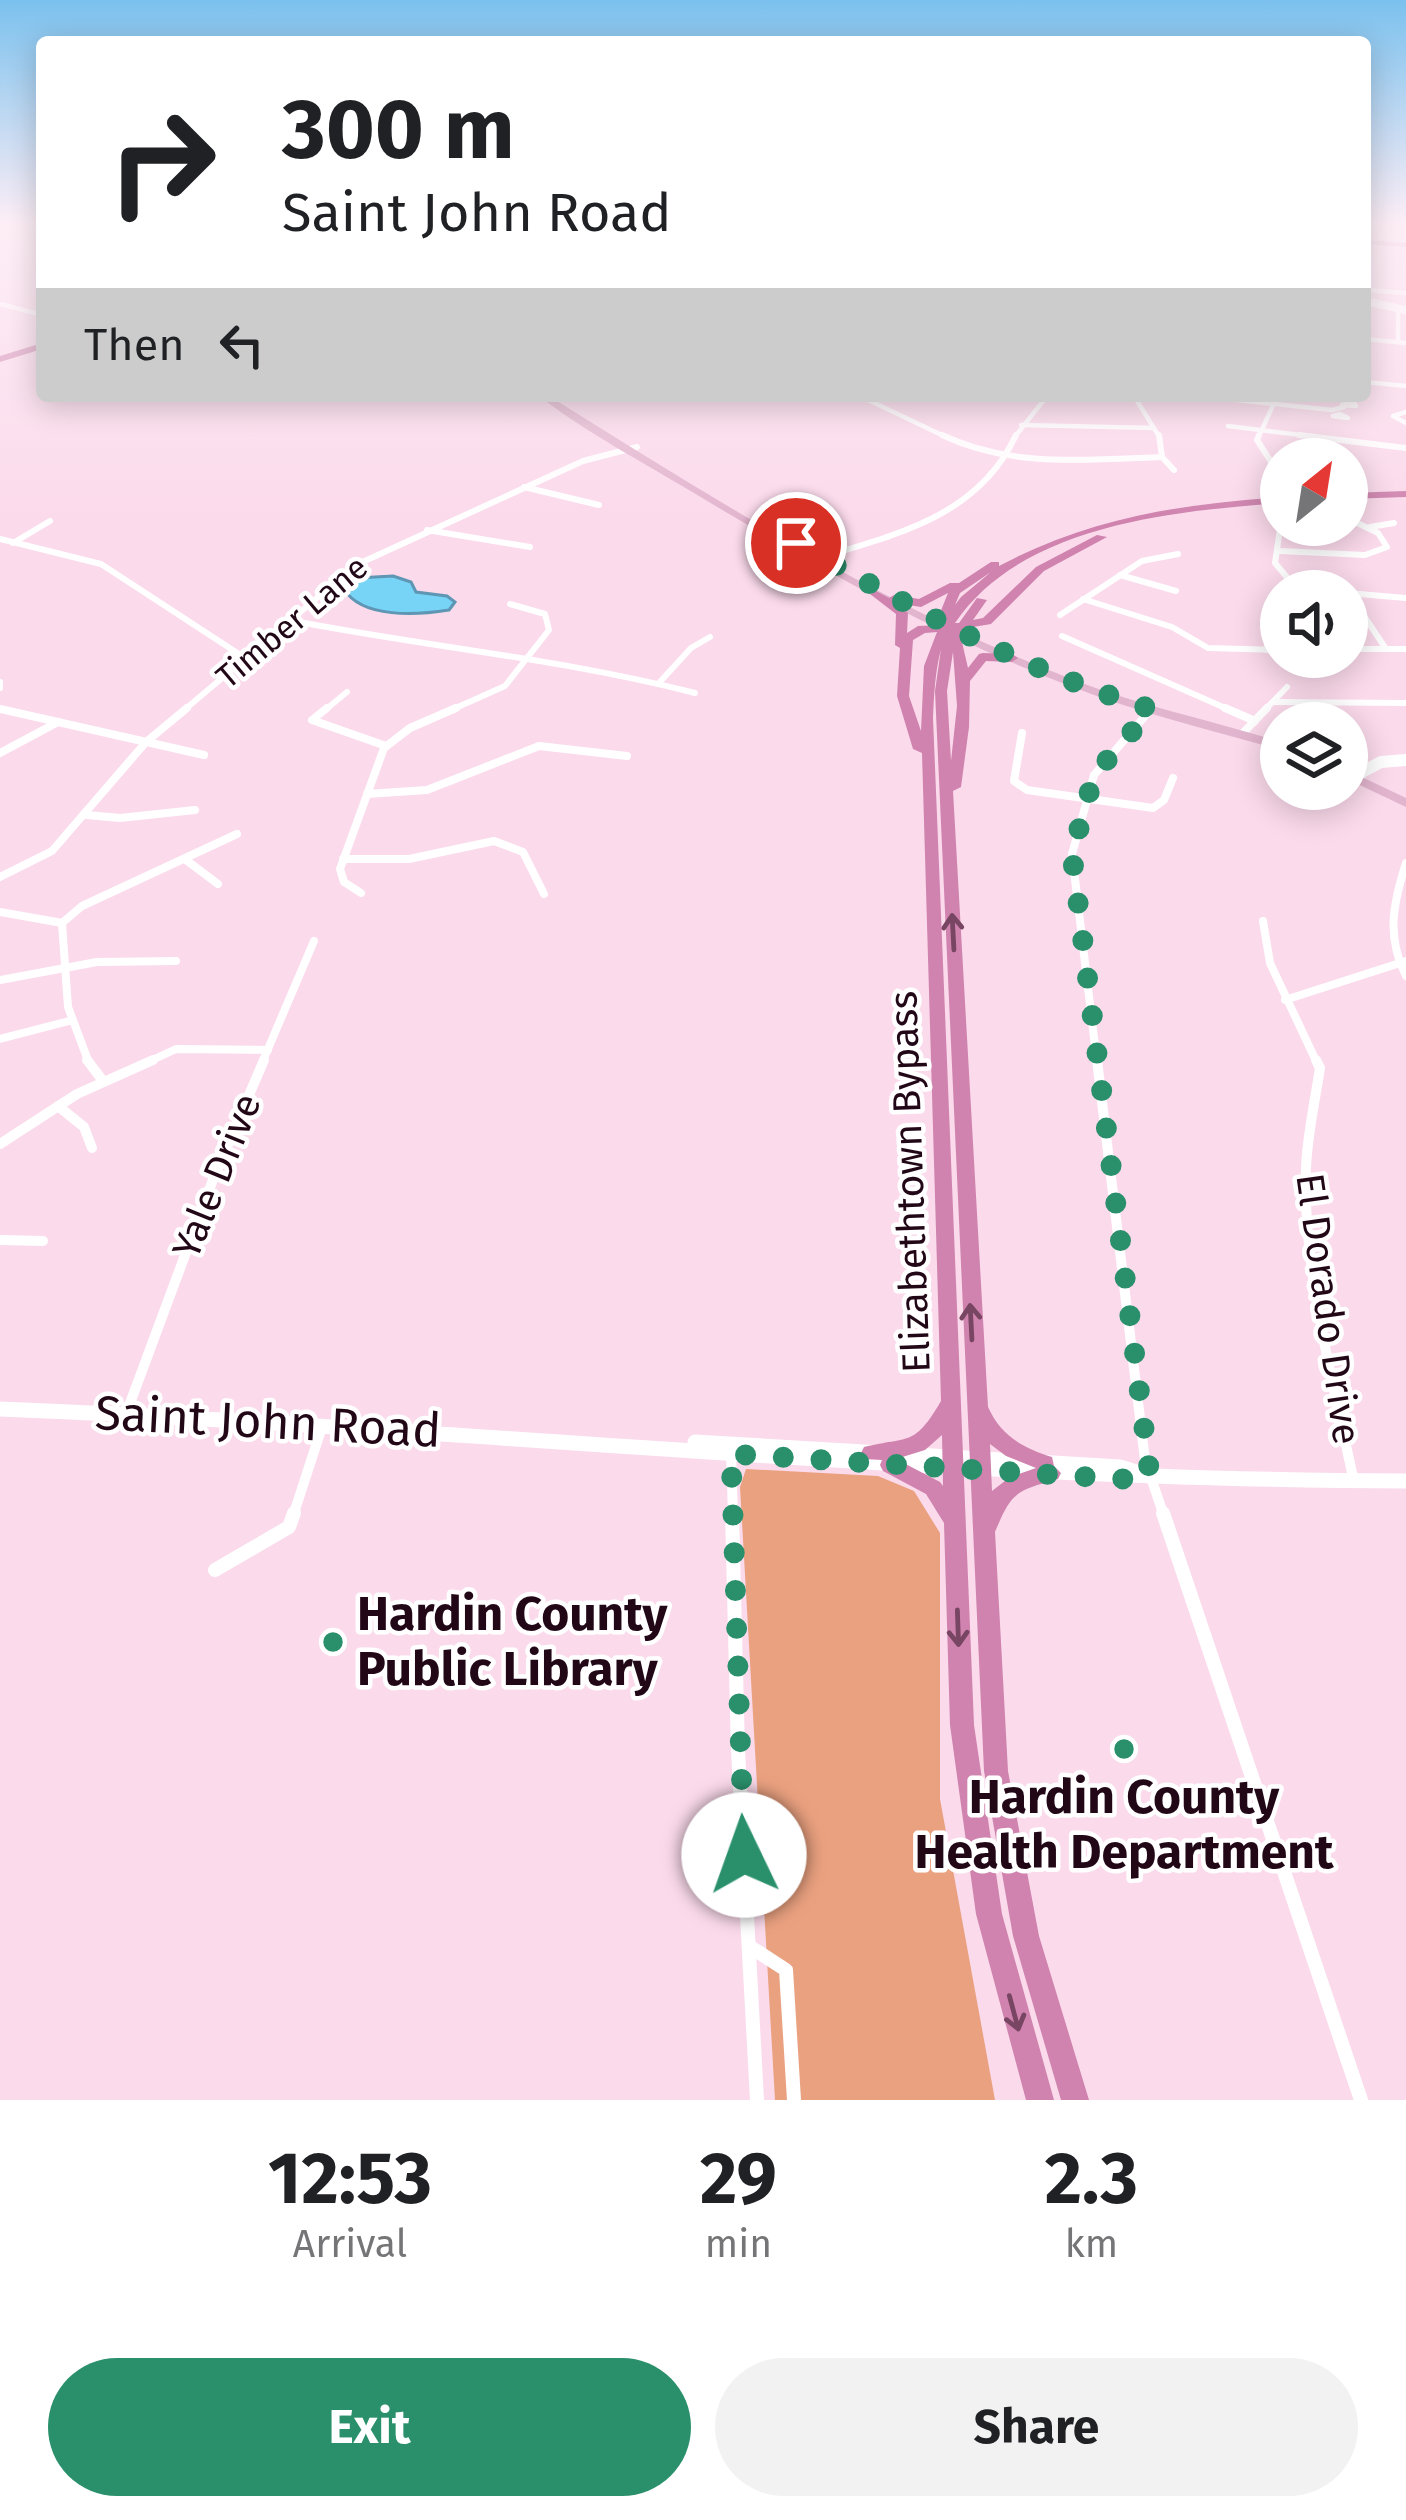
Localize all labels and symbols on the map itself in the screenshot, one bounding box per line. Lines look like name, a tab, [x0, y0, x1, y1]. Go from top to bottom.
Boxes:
north arrow	[1260, 438, 1368, 546]
pin	[745, 492, 847, 594]
street label: Timber Lane	[208, 547, 376, 697]
one-way arrow	[941, 913, 964, 952]
street label: Elizabethtown Bypass	[880, 990, 940, 1374]
street label: Yale Drive	[163, 1087, 271, 1265]
street label: El Dorado Drive	[1286, 1171, 1370, 1447]
one-way arrow	[959, 1303, 982, 1342]
street label: Saint John Road	[94, 1384, 442, 1460]
place label: Hardin County Public Library	[357, 1585, 669, 1698]
one-way arrow	[947, 1608, 970, 1647]
marker: Hardin County Public Library	[320, 1629, 346, 1655]
marker: Hardin County Health Department	[1111, 1736, 1137, 1762]
place label: Hardin County Health Department	[915, 1768, 1334, 1881]
position arrow	[681, 1792, 807, 1918]
one-way arrow	[1004, 1993, 1026, 2031]

